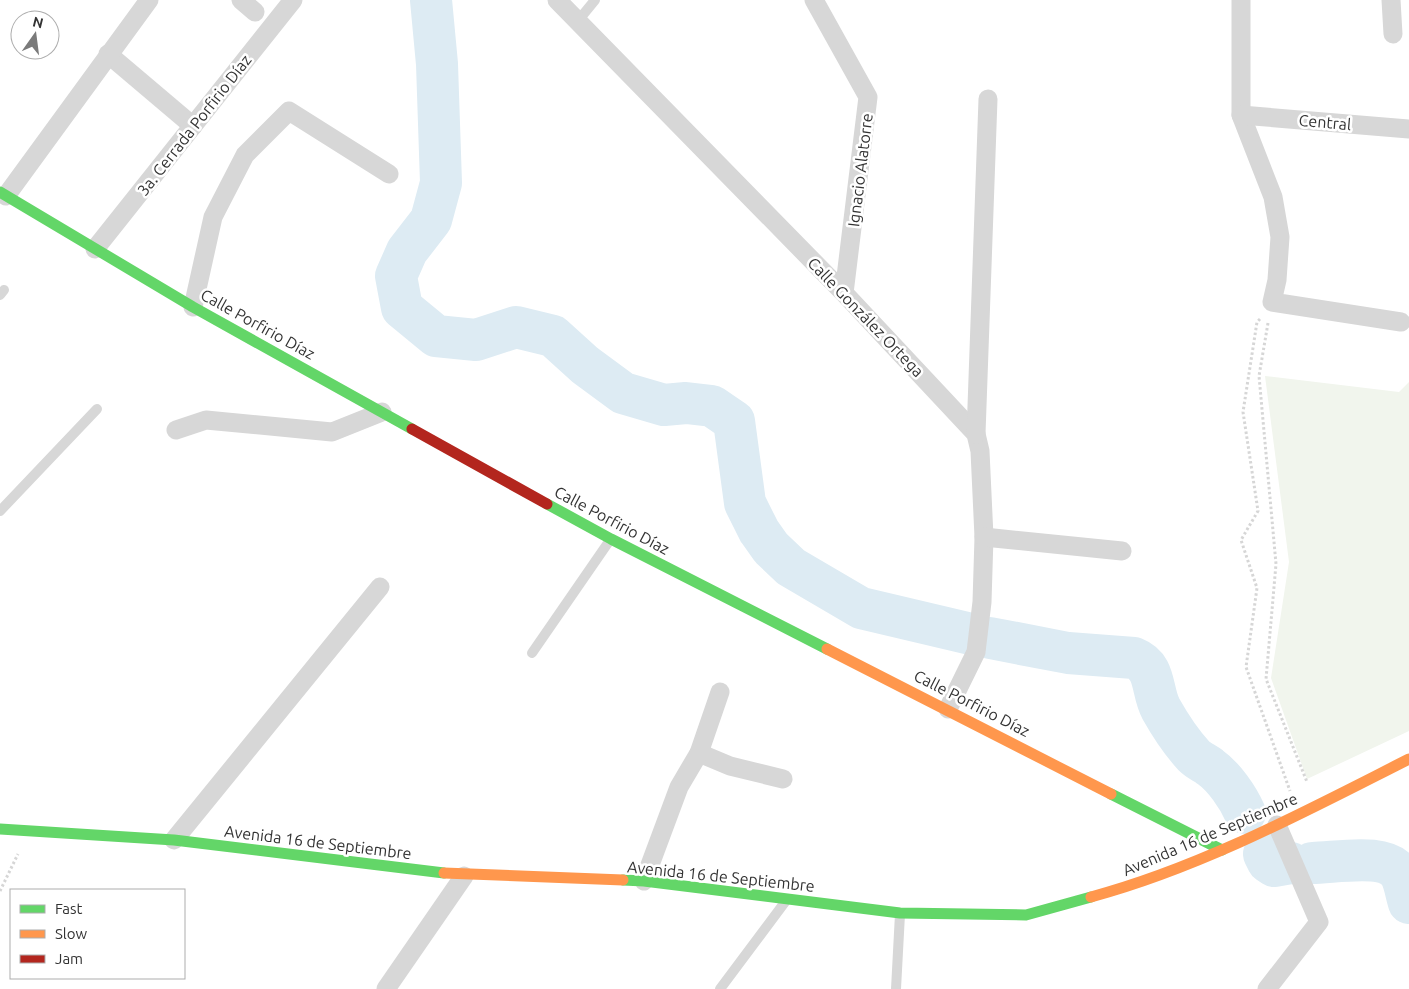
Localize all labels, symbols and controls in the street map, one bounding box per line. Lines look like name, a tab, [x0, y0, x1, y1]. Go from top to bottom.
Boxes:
north arrow	[10, 10, 60, 60]
text: N	[31, 13, 45, 31]
street label: 3a. Cerrada Porfirio Díaz	[133, 51, 255, 199]
street label: Central	[1298, 111, 1352, 133]
street label: Ignacio Alatorre	[844, 112, 876, 228]
street label: Calle González Ortega	[804, 254, 928, 380]
street label: Calle Porfirio Díaz	[198, 285, 318, 363]
street label: Calle Porfirio Díaz	[551, 482, 673, 558]
street label: Calle Porfirio Díaz	[911, 666, 1033, 740]
street label: Avenida 16 de Septiembre	[1120, 789, 1300, 879]
street label: Avenida 16 de Septiembre	[223, 822, 413, 862]
street label: Avenida 16 de Septiembre	[626, 857, 816, 895]
legend	[10, 889, 185, 979]
text: Fast	[55, 900, 83, 917]
text: Slow	[55, 925, 88, 942]
text: Jam	[55, 950, 83, 967]

